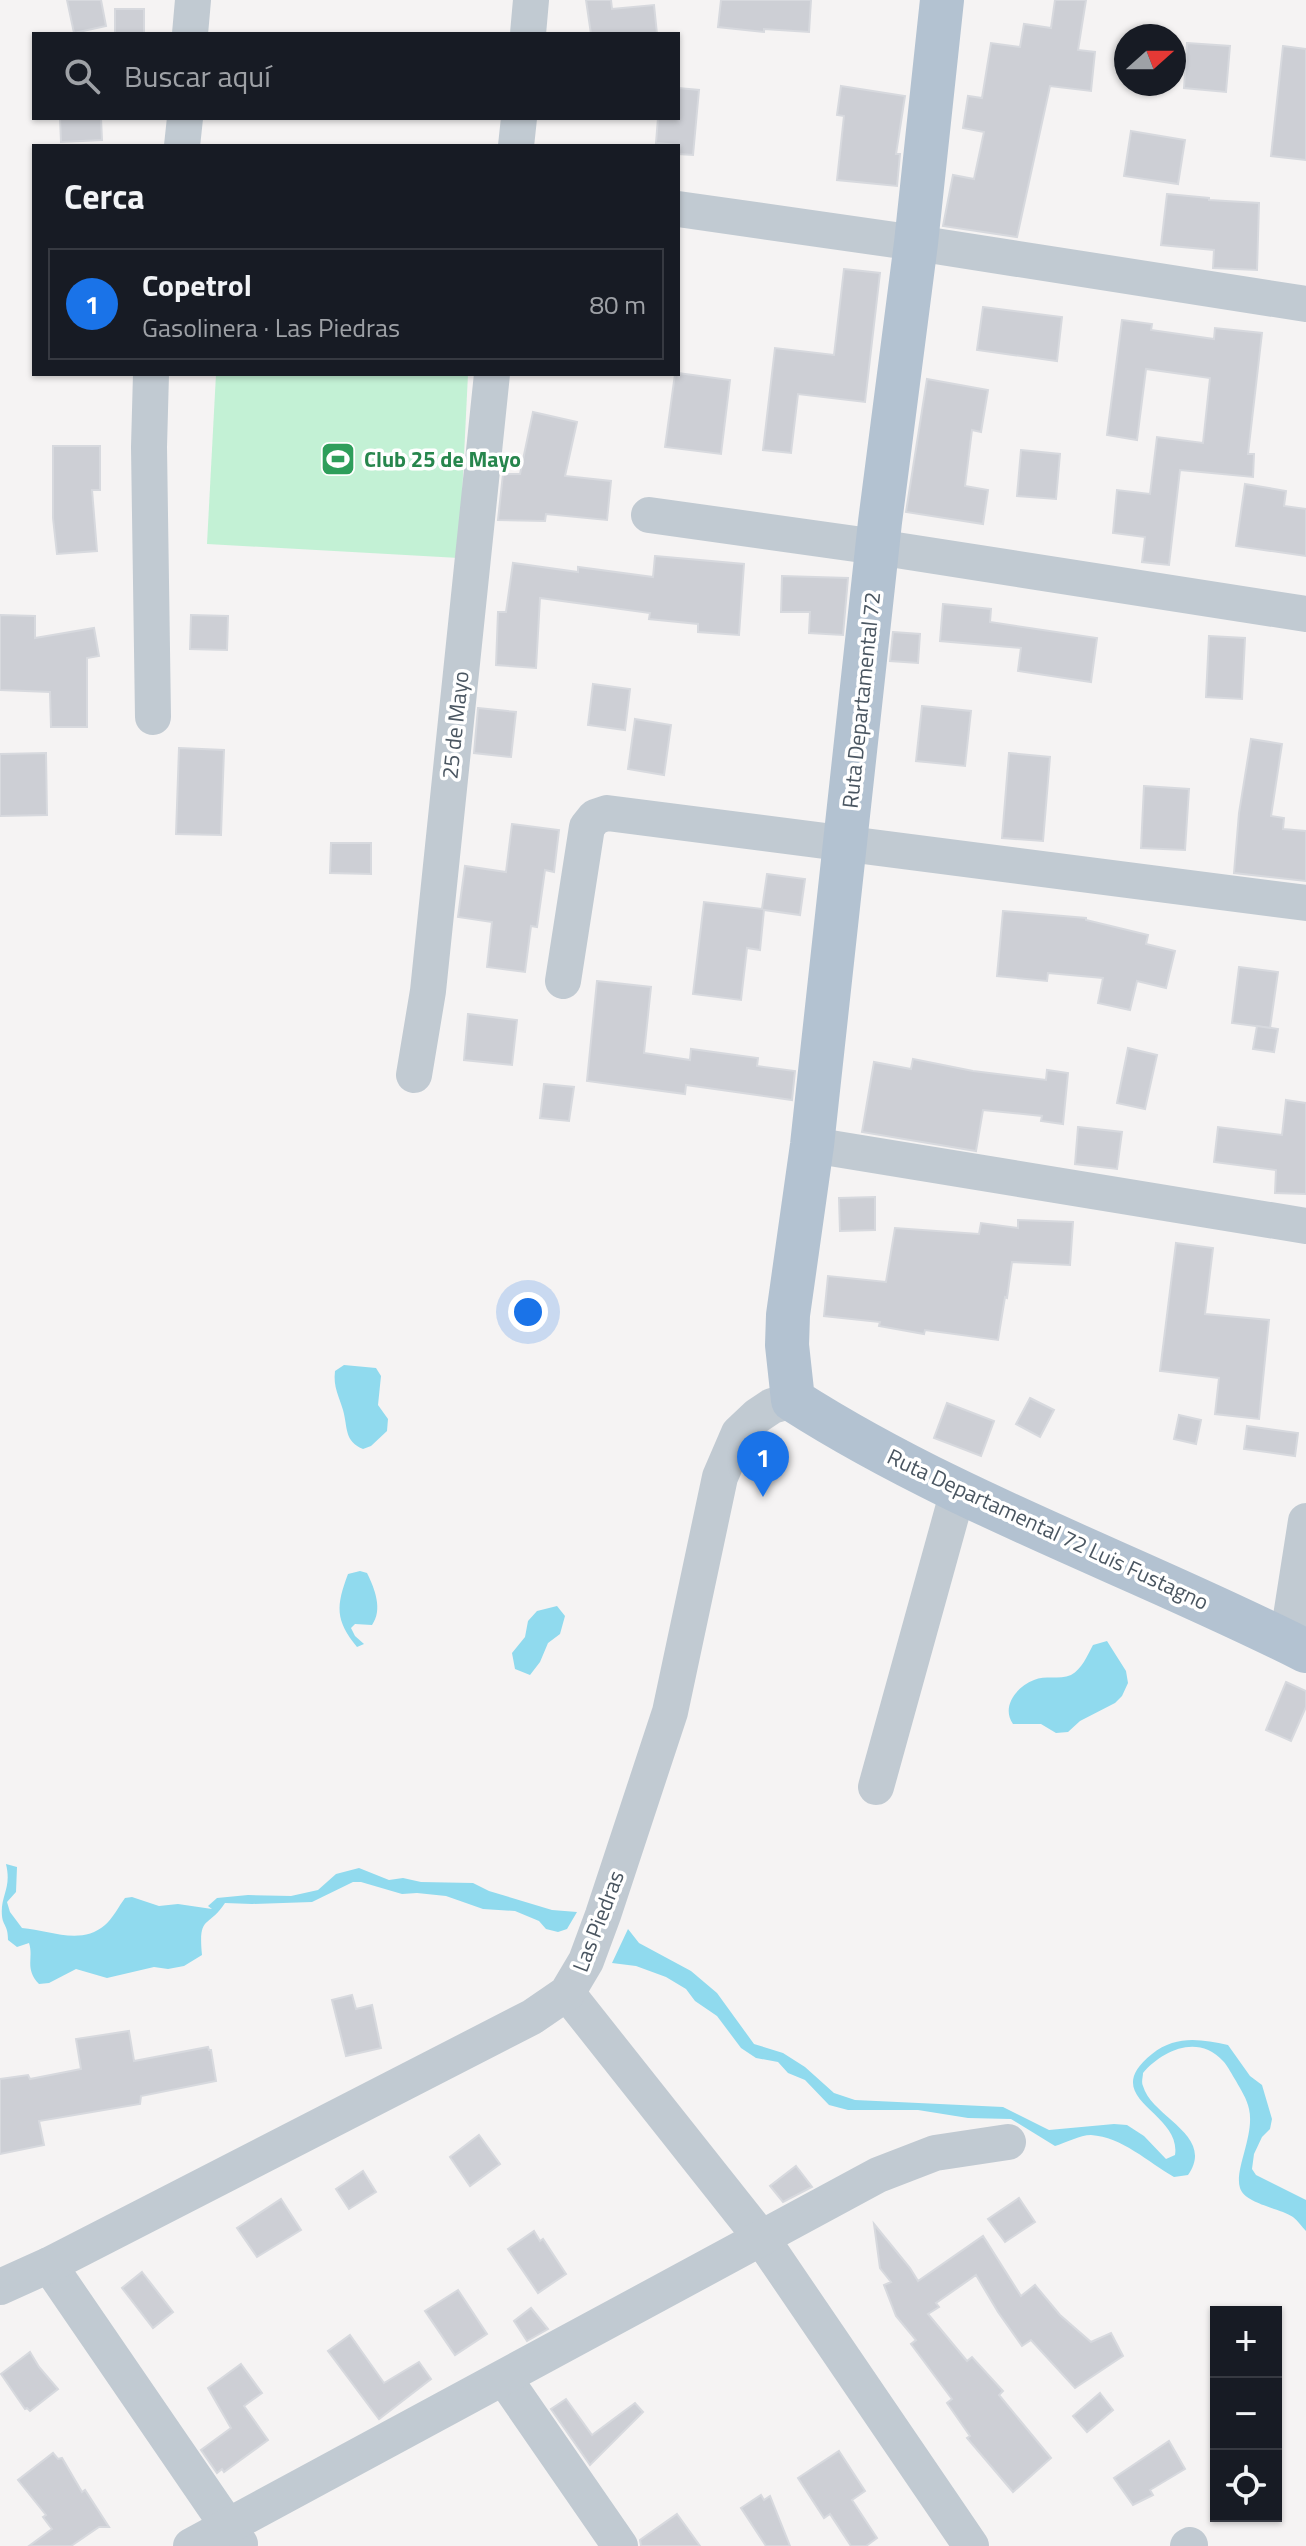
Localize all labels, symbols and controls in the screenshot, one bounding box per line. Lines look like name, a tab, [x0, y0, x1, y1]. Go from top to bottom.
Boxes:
north arrow	[1114, 24, 1186, 96]
search box	[32, 32, 680, 120]
text: Buscar aquí	[124, 53, 271, 99]
icon: search	[60, 54, 104, 98]
text: Cerca	[64, 170, 145, 222]
text: Copetrol	[142, 262, 252, 308]
text: 1	[85, 285, 99, 324]
text: 80 m	[589, 285, 646, 324]
text: Gasolinera · Las Piedras	[142, 308, 400, 347]
sports icon: Club 25 de Mayo	[319, 440, 357, 478]
place label: Club 25 de Mayo	[364, 442, 521, 476]
street label: Ruta Departamental 72	[833, 590, 889, 810]
street label: 25 de Mayo	[432, 669, 478, 781]
your location	[508, 1292, 548, 1332]
pin: 1	[737, 1431, 789, 1497]
street label: Ruta Departamental 72 Luis Fustagno	[882, 1439, 1214, 1619]
street label: Las Piedras	[563, 1865, 633, 1977]
map controls	[1210, 2306, 1282, 2522]
button: +	[1210, 2306, 1282, 2378]
button: −	[1210, 2378, 1282, 2450]
button: locate	[1210, 2450, 1282, 2522]

